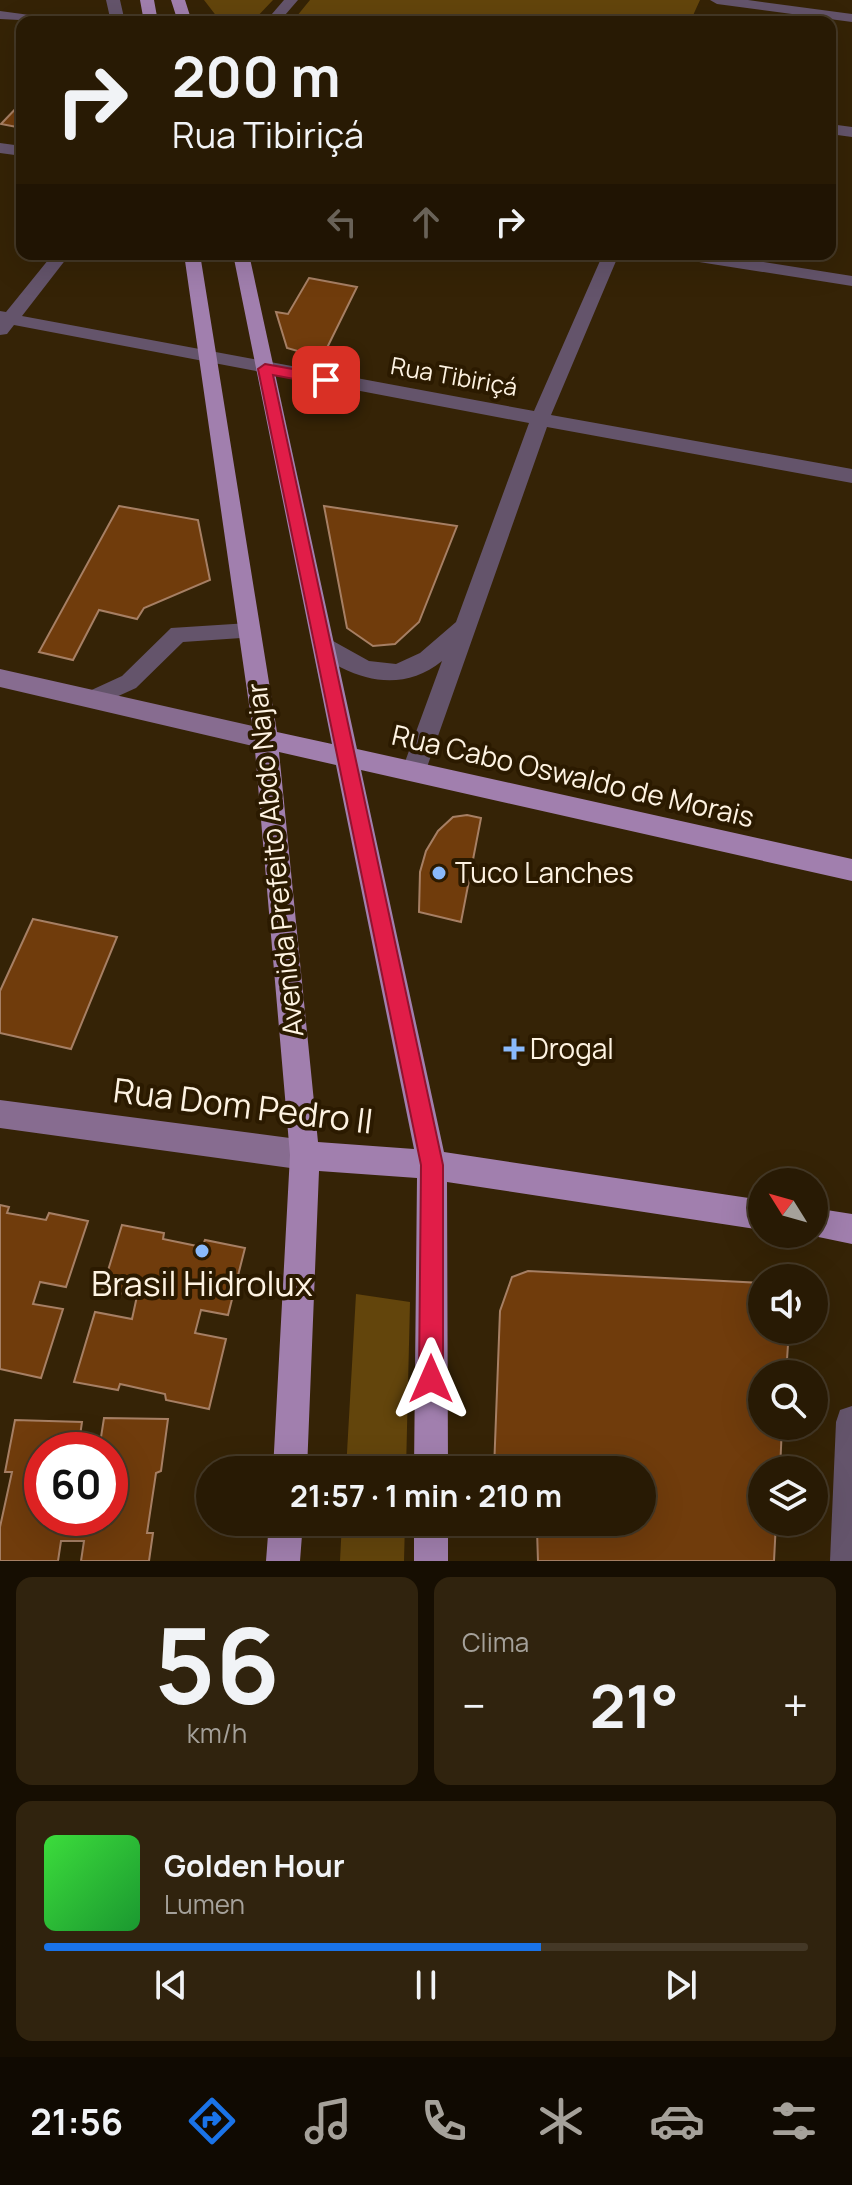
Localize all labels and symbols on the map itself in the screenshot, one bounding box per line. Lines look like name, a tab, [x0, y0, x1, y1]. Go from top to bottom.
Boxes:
pin	[292, 346, 360, 414]
street label: Rua Tibiriçá	[388, 348, 520, 403]
street label: Avenida Prefeito Abdo Najar	[237, 681, 311, 1039]
street label: Rua Cabo Oswaldo de Morais	[388, 715, 758, 835]
place label: Tuco Lanches	[455, 853, 634, 891]
marker: Tuco Lanches	[430, 864, 448, 882]
place label: Drogal	[530, 1029, 614, 1067]
marker: Drogal	[505, 1040, 523, 1058]
street label: Rua Dom Pedro II	[111, 1066, 375, 1144]
north arrow	[748, 1168, 828, 1248]
marker: Brasil Hidrolux	[193, 1242, 211, 1260]
place label: Brasil Hidrolux	[91, 1260, 313, 1306]
position arrow	[389, 1337, 473, 1421]
speed limit sign: 60	[24, 1432, 128, 1536]

